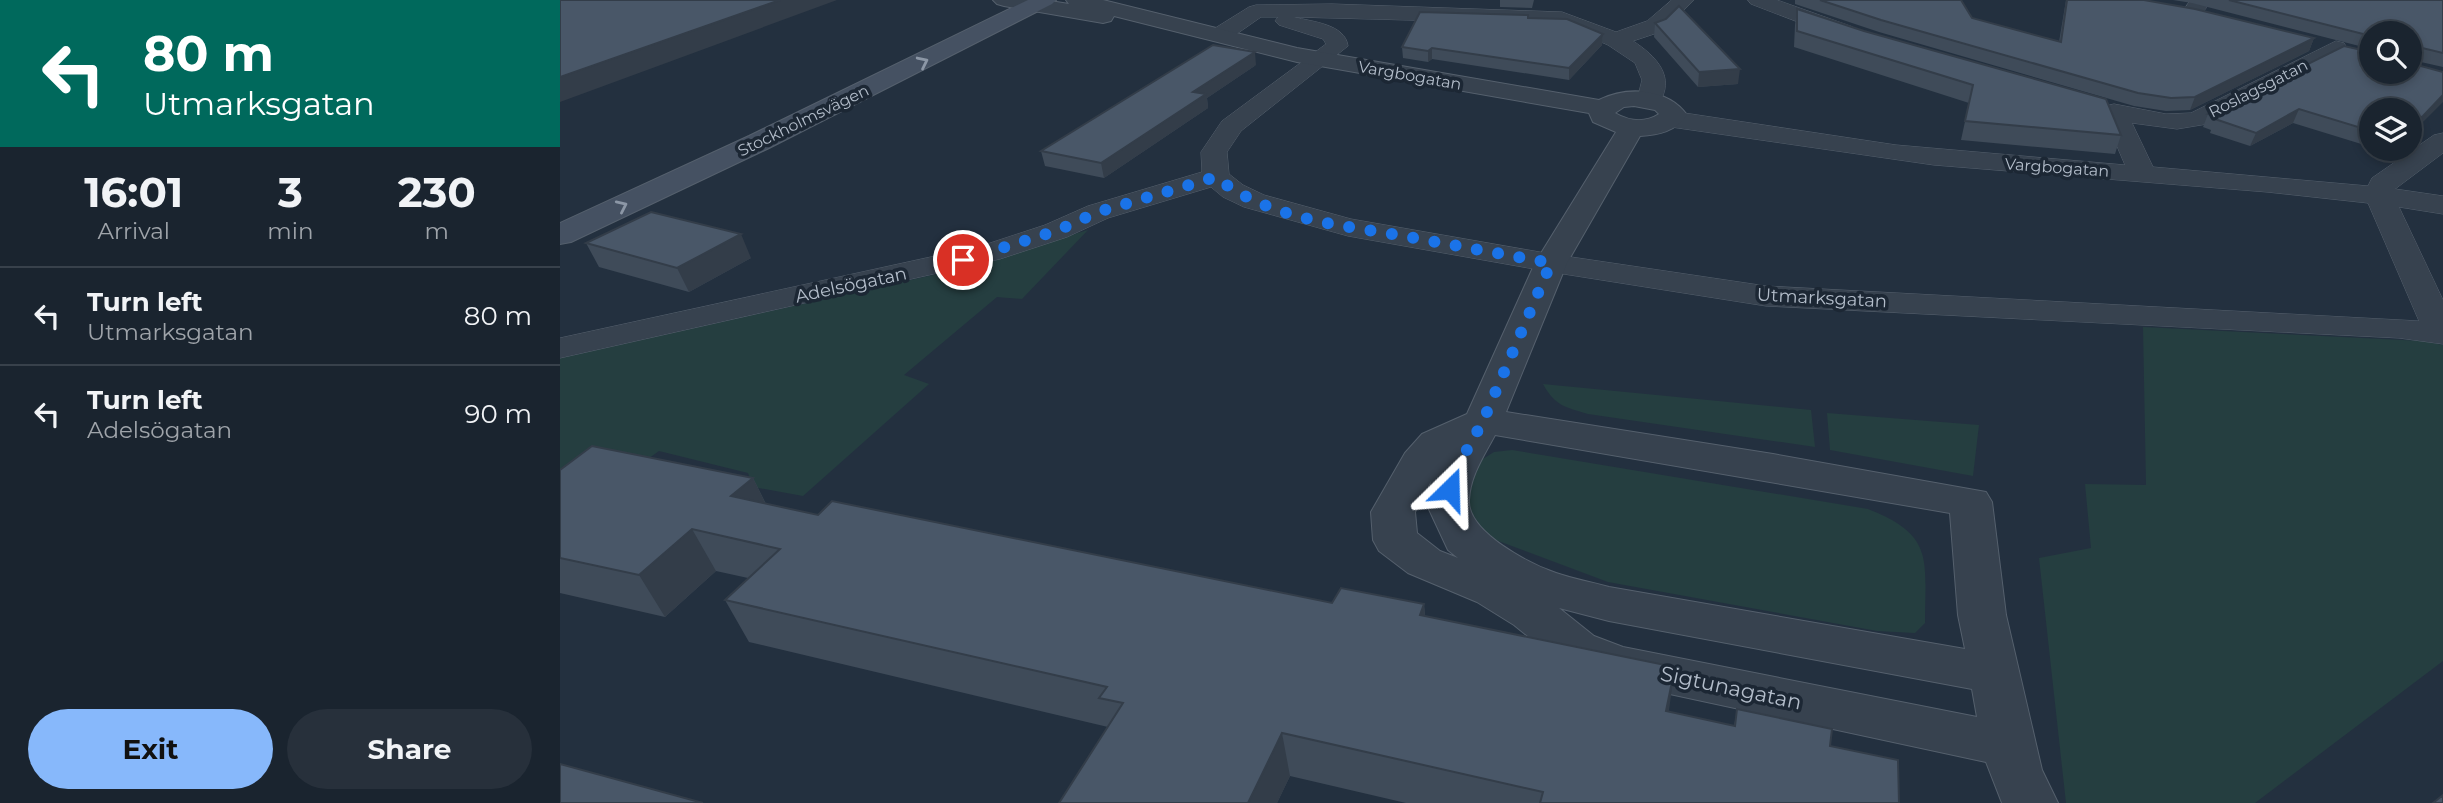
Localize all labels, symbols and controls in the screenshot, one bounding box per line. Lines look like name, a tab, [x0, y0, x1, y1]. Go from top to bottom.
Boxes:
map controls	[2359, 21, 2422, 161]
button: search	[2359, 21, 2422, 84]
text: 80 m	[143, 24, 274, 83]
icon: left	[28, 28, 119, 119]
street label: Roslagsgatan	[2205, 55, 2311, 122]
one-way arrow	[916, 56, 928, 70]
street label: Vargbogatan	[1357, 57, 1463, 94]
street label: Stockholmsvägen	[735, 80, 872, 160]
text: Utmarksgatan	[143, 84, 375, 123]
button: layers	[2359, 98, 2422, 161]
street label: Vargbogatan	[2004, 154, 2110, 181]
text: 16:01	[84, 166, 183, 218]
text: 3	[278, 166, 303, 218]
text: 230	[398, 166, 476, 218]
one-way arrow	[615, 201, 627, 215]
text: Arrival	[97, 217, 170, 245]
text: min	[267, 217, 314, 245]
text: m	[425, 217, 449, 245]
pin	[933, 230, 993, 290]
icon: arrive	[944, 241, 982, 279]
street label: Adelsögatan	[793, 262, 909, 308]
street label: Utmarksgatan	[1756, 284, 1888, 312]
text: Turn left	[87, 286, 203, 318]
icon: left	[28, 297, 66, 335]
text: 80 m	[464, 300, 532, 332]
text: Utmarksgatan	[87, 318, 254, 346]
text: Turn left	[87, 384, 203, 416]
icon: left	[28, 395, 66, 433]
text: 90 m	[465, 398, 532, 430]
text: Adelsögatan	[87, 416, 232, 444]
position arrow	[1413, 452, 1487, 526]
street label: Sigtunagatan	[1658, 660, 1804, 715]
button: Exit	[28, 709, 273, 789]
button: Share	[287, 709, 532, 789]

